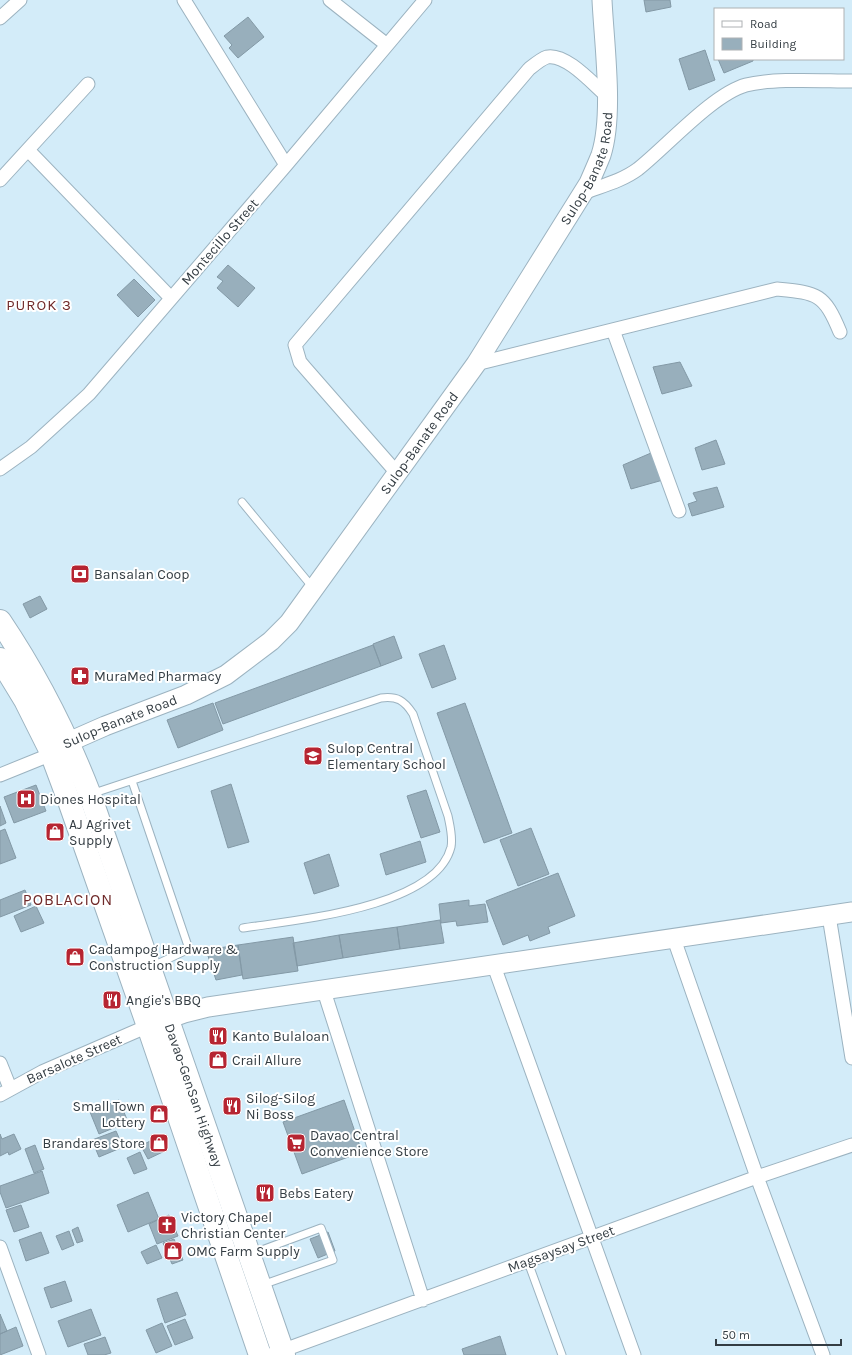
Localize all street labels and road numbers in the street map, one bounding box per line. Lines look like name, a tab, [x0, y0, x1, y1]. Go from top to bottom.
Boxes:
street label: Sulop-Banate Road	[556, 111, 616, 228]
street label: Montecillo Street	[178, 195, 262, 289]
street label: Sulop-Banate Road	[376, 388, 462, 497]
street label: Sulop-Banate Road	[60, 691, 179, 752]
street label: Davao-GenSan Highway	[161, 1021, 227, 1170]
street label: Barsalote Street	[24, 1030, 124, 1088]
street label: Magsaysay Street	[505, 1222, 617, 1276]

